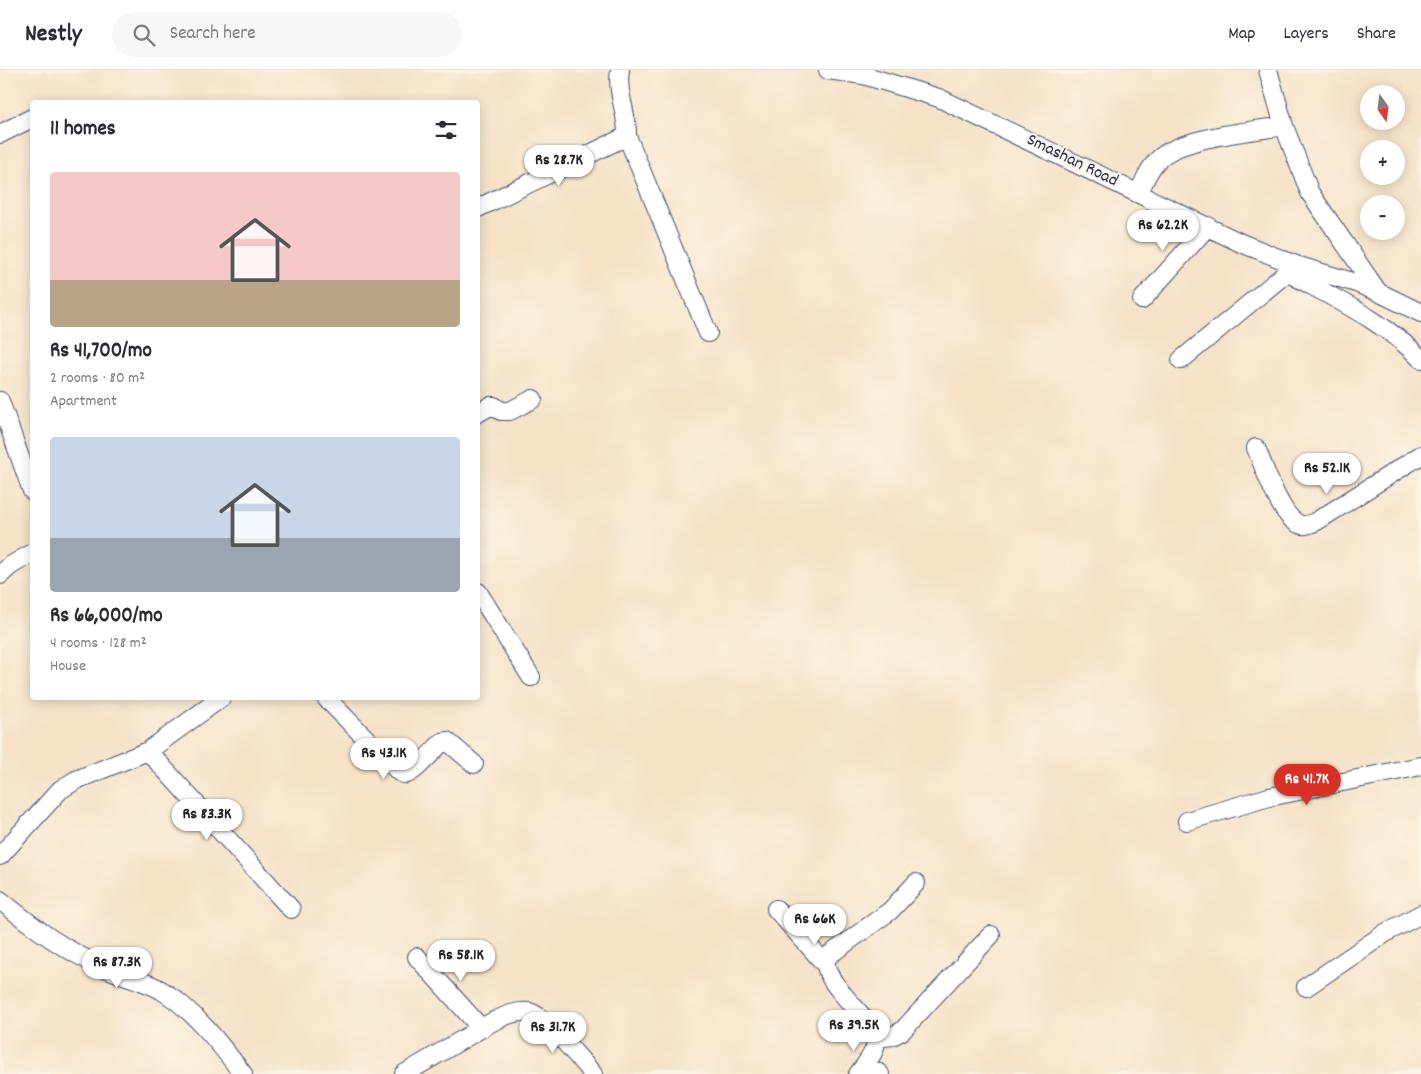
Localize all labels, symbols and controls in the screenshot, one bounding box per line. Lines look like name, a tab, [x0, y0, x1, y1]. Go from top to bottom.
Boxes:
search box	[112, 12, 462, 57]
text: Nestly	[25, 18, 82, 52]
icon: search	[130, 21, 158, 49]
text: Search here	[170, 21, 256, 48]
text: Map	[1228, 22, 1255, 47]
text: Layers	[1283, 22, 1329, 47]
text: Share	[1357, 22, 1396, 47]
north arrow	[1360, 85, 1405, 130]
map controls	[1360, 85, 1405, 240]
text: 11 homes	[50, 115, 115, 145]
icon: filters	[432, 116, 460, 144]
street label: Smashan Road	[1022, 128, 1122, 194]
button: +	[1360, 140, 1405, 185]
pin: Rs 28.7K	[507, 144, 611, 187]
text: Rs 28.7K	[535, 149, 583, 172]
button: −	[1360, 195, 1405, 240]
icon: home	[210, 205, 300, 295]
pin: Rs 62.2K	[1111, 210, 1215, 252]
text: Rs 62.2K	[1138, 214, 1188, 237]
text: Rs 41,700/mo	[50, 337, 152, 367]
text: 2 rooms · 80 m²	[50, 367, 145, 390]
text: Apartment	[50, 390, 117, 413]
pin: Rs 52.1K	[1275, 452, 1379, 495]
text: Rs 52.1K	[1304, 457, 1350, 480]
icon: home	[210, 470, 300, 560]
text: Rs 66,000/mo	[50, 602, 163, 632]
text: 4 rooms · 128 m²	[50, 632, 147, 655]
text: House	[50, 655, 86, 678]
pin: Rs 43.1K	[332, 738, 436, 780]
text: Rs 43.1K	[361, 742, 407, 765]
pin: Rs 41.7K	[1255, 764, 1359, 806]
text: Rs 41.7K	[1285, 768, 1329, 791]
pin: Rs 83.3K	[155, 798, 259, 841]
text: Rs 83.3K	[183, 803, 231, 826]
pin: Rs 66K	[774, 904, 856, 946]
text: Rs 66K	[794, 908, 836, 931]
pin: Rs 58.1K	[409, 940, 513, 982]
text: Rs 58.1K	[438, 944, 484, 967]
pin: Rs 87.3K	[65, 946, 169, 989]
text: Rs 87.3K	[93, 951, 141, 974]
pin: Rs 39.5K	[802, 1010, 906, 1052]
pin: Rs 31.7K	[501, 1012, 605, 1054]
text: Rs 39.5K	[829, 1014, 879, 1037]
text: Rs 31.7K	[531, 1016, 575, 1039]

